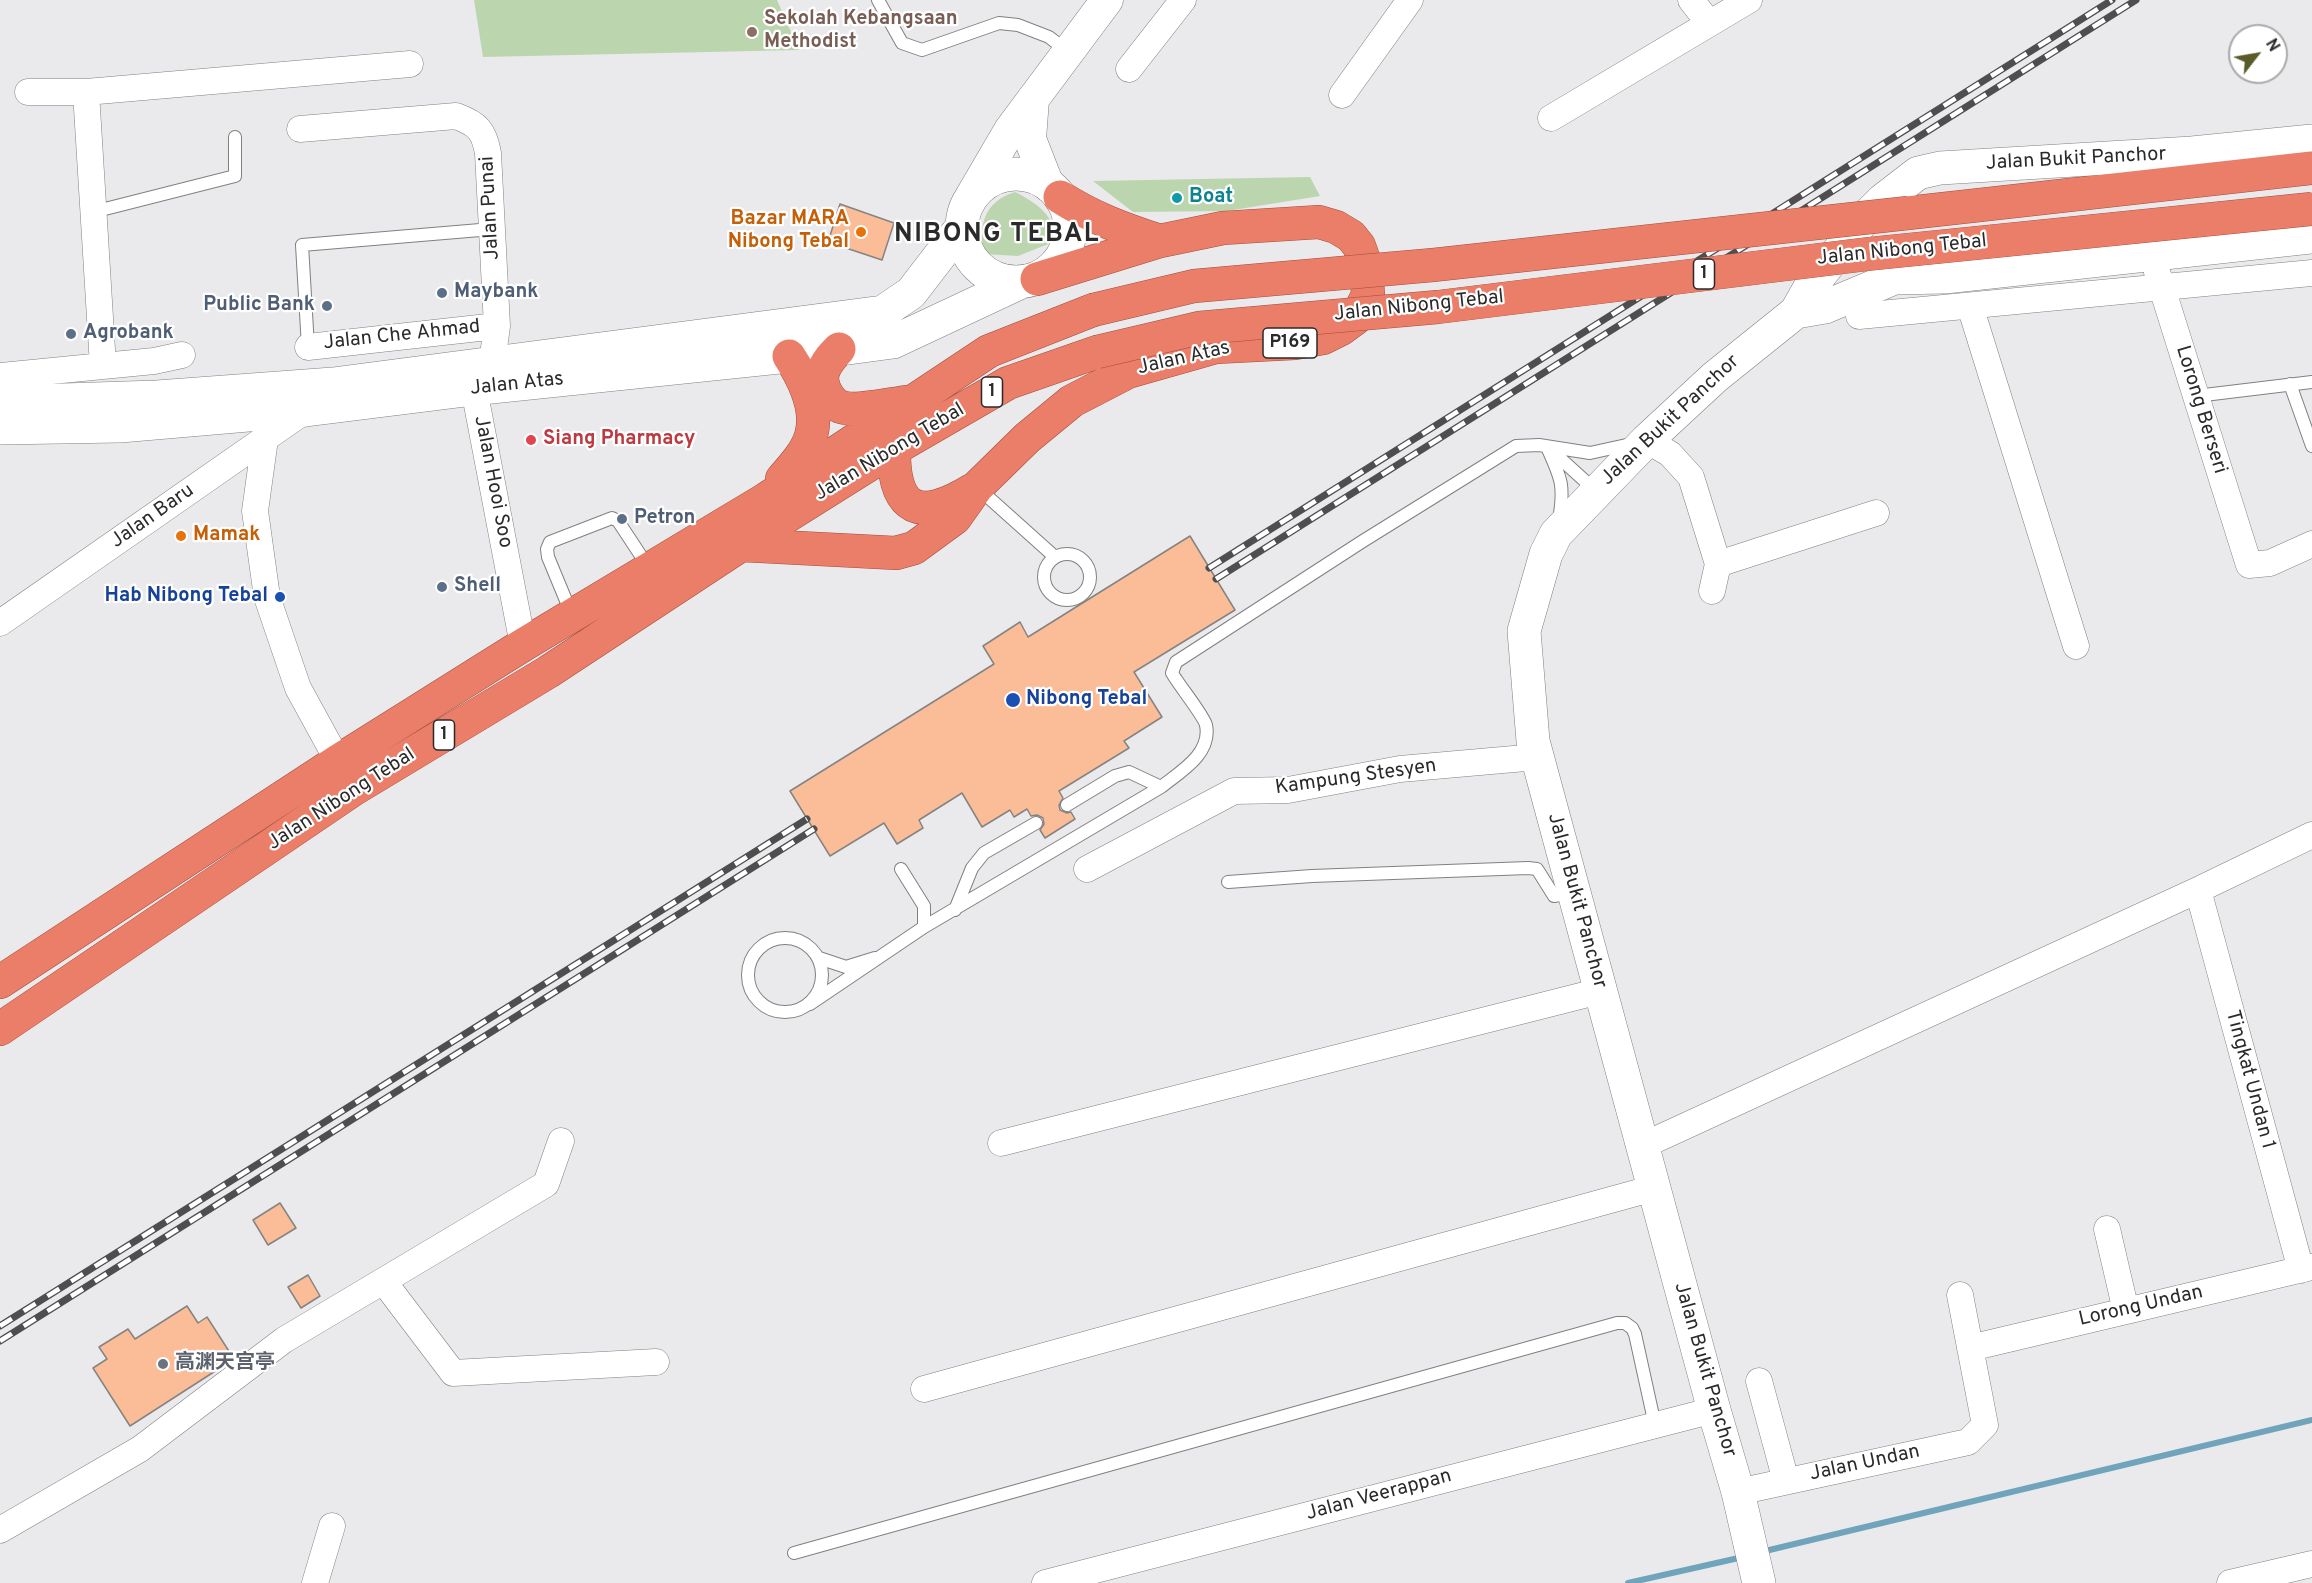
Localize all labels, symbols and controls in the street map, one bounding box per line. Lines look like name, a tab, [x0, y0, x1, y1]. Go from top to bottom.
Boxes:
place label: Sekolah Kebangsaan Methodist	[764, 8, 958, 55]
north arrow	[2228, 24, 2288, 84]
marker: Sekolah Kebangsaan Methodist	[745, 25, 759, 39]
text: N	[2260, 36, 2283, 56]
street label: Jalan Bukit Panchor	[1985, 143, 2167, 177]
street label: Jalan Punai	[476, 155, 506, 261]
place label: Boat	[1189, 186, 1233, 210]
marker: Boat	[1170, 191, 1184, 205]
place label: Bazar MARA Nibong Tebal	[728, 208, 849, 255]
district label: NIBONG TEBAL	[894, 220, 1100, 252]
marker: Bazar MARA Nibong Tebal	[854, 225, 868, 239]
street label: Jalan Nibong Tebal	[1816, 230, 1988, 272]
road number: 1	[1694, 259, 1714, 289]
place label: Maybank	[454, 281, 538, 305]
marker: Maybank	[435, 286, 449, 300]
street label: Jalan Nibong Tebal	[1333, 286, 1505, 328]
place label: Public Bank	[203, 294, 315, 318]
marker: Public Bank	[320, 299, 334, 313]
street label: Jalan Che Ahmad	[322, 316, 482, 356]
place label: Agrobank	[83, 322, 174, 346]
marker: Agrobank	[64, 327, 78, 341]
road number: P169	[1263, 328, 1317, 358]
street label: Jalan Atas	[1136, 337, 1232, 381]
street label: Lorong Berseri	[2169, 343, 2231, 477]
street label: Jalan Bukit Panchor	[1597, 351, 1745, 491]
street label: Jalan Atas	[469, 368, 565, 402]
road number: 1	[982, 377, 1002, 407]
street label: Jalan Nibong Tebal	[811, 399, 969, 507]
street label: Jalan Hooi Soo	[467, 414, 517, 550]
place label: Siang Pharmacy	[543, 428, 695, 452]
marker: Siang Pharmacy	[524, 433, 538, 447]
street label: Jalan Baru	[107, 480, 199, 554]
place label: Petron	[634, 507, 695, 531]
marker: Petron	[615, 512, 629, 526]
place label: Mamak	[193, 524, 260, 548]
marker: Mamak	[174, 529, 188, 543]
place label: Shell	[454, 575, 501, 599]
marker: Shell	[435, 580, 449, 594]
place label: Hab Nibong Tebal	[105, 585, 268, 609]
marker: Hab Nibong Tebal	[273, 590, 287, 604]
place label: Nibong Tebal	[1026, 688, 1147, 712]
marker: Nibong Tebal	[1004, 691, 1022, 709]
road number: 1	[434, 720, 454, 750]
street label: Jalan Nibong Tebal	[264, 743, 420, 857]
street label: Kampung Stesyen	[1274, 755, 1438, 801]
street label: Jalan Bukit Panchor	[1541, 811, 1611, 991]
street label: Tingkat Undan 1	[2219, 1008, 2279, 1152]
street label: Jalan Bukit Panchor	[1668, 1280, 1740, 1460]
street label: Lorong Undan	[2077, 1281, 2205, 1333]
place label: 高渊天宫亭	[175, 1352, 275, 1376]
marker: 高渊天宫亭	[156, 1357, 170, 1371]
street label: Jalan Undan	[1808, 1441, 1922, 1487]
street label: Jalan Veerappan	[1304, 1465, 1454, 1527]

